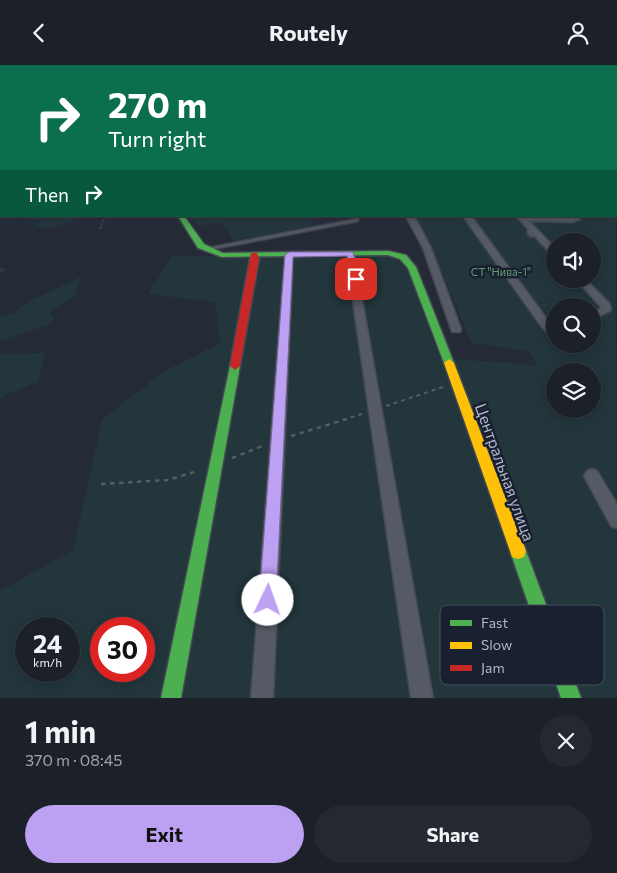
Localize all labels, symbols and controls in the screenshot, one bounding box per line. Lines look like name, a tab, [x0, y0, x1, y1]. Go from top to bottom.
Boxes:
icon: back	[25, 19, 53, 47]
text: Routely	[269, 19, 348, 46]
icon: person	[564, 19, 592, 47]
text: 270 m	[108, 82, 207, 125]
icon: right	[25, 85, 90, 150]
text: Turn right	[108, 125, 206, 152]
icon: right	[79, 180, 107, 208]
text: Then	[25, 183, 69, 206]
map controls	[546, 233, 601, 418]
button: sound	[546, 233, 601, 288]
pin	[335, 258, 377, 300]
icon: arrive	[342, 265, 370, 293]
park label: СТ "Нива-1"	[471, 265, 531, 278]
button: search	[546, 298, 601, 353]
button: layers	[546, 363, 601, 418]
street label: Центральная улица	[472, 400, 539, 543]
position arrow	[241, 573, 293, 625]
legend	[440, 605, 604, 685]
text: Fast	[481, 614, 508, 631]
speed limit sign: 30	[90, 617, 155, 682]
text: 24	[33, 628, 62, 658]
text: Slow	[481, 636, 512, 653]
text: km/h	[33, 655, 62, 669]
text: Jam	[481, 659, 505, 676]
text: 1 min	[25, 712, 96, 749]
button: close	[540, 715, 592, 767]
text: 370 m · 08:45	[25, 750, 123, 769]
button: Exit	[25, 805, 304, 863]
button: Share	[314, 805, 592, 863]

